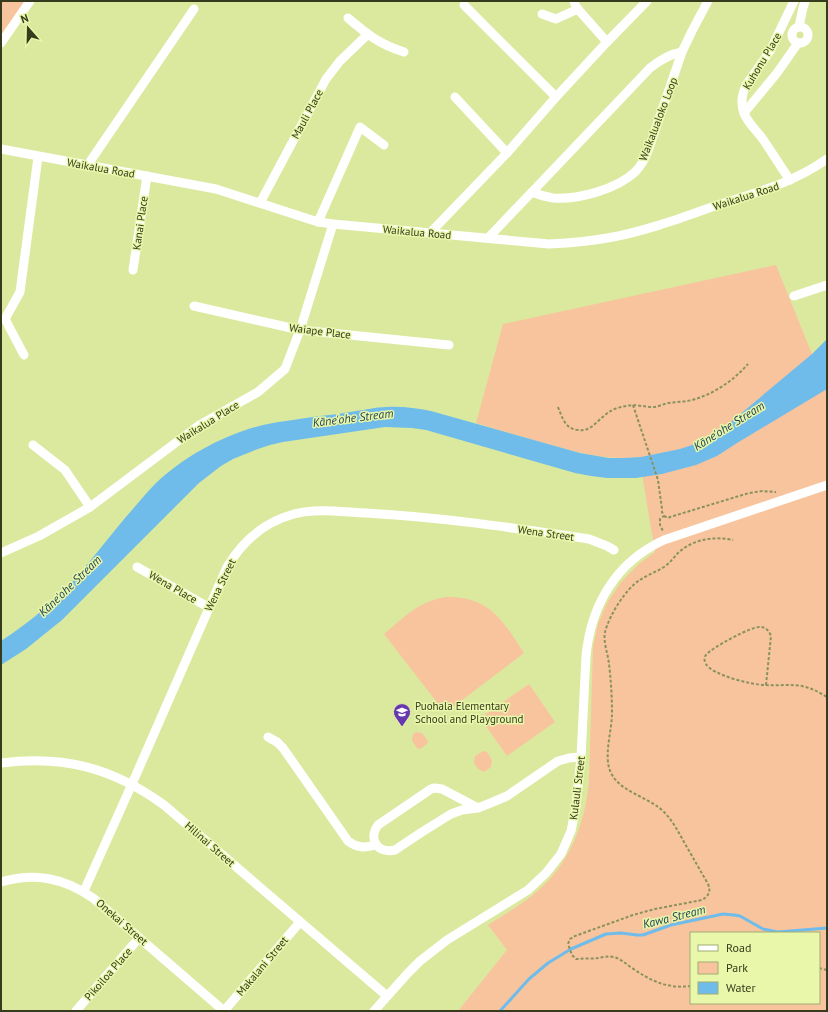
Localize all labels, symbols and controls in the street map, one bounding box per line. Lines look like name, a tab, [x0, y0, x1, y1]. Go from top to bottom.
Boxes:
north arrow	[8, 8, 48, 48]
text: N	[19, 11, 30, 26]
street label: Kuhonu Place	[739, 30, 785, 92]
street label: Waikalualoko Loop	[636, 75, 680, 163]
street label: Mauli Place	[288, 86, 326, 141]
street label: Waikalua Road	[66, 155, 136, 181]
street label: Waikalua Road	[711, 179, 781, 213]
street label: Kanai Place	[129, 195, 151, 251]
street label: Waikalua Road	[382, 222, 452, 242]
street label: Waiape Place	[288, 320, 352, 342]
street label: Waikalua Place	[174, 397, 242, 447]
water label: Kāne'ohe Stream	[690, 398, 767, 453]
water label: Kāne'ohe Stream	[312, 405, 394, 430]
street label: Wena Street	[517, 522, 575, 544]
water label: Kāne'ohe Stream	[35, 552, 104, 619]
street label: Wena Street	[201, 556, 239, 614]
street label: Wena Place	[146, 567, 200, 607]
place label: Puohala Elementary School and Playground	[415, 699, 523, 726]
school or university icon: Puohala Elementary School and Playground	[392, 702, 412, 727]
street label: Kulauli Street	[566, 755, 588, 821]
street label: Hilinai Street	[182, 818, 238, 870]
street label: Onekai Street	[93, 896, 151, 948]
water label: Kawa Stream	[641, 901, 707, 932]
legend	[690, 932, 820, 1004]
street label: Makalani Street	[233, 933, 291, 999]
text: Road	[726, 940, 751, 955]
street label: Pikoiloa Place	[81, 944, 135, 1003]
text: Park	[726, 960, 748, 975]
text: Water	[726, 980, 756, 995]

